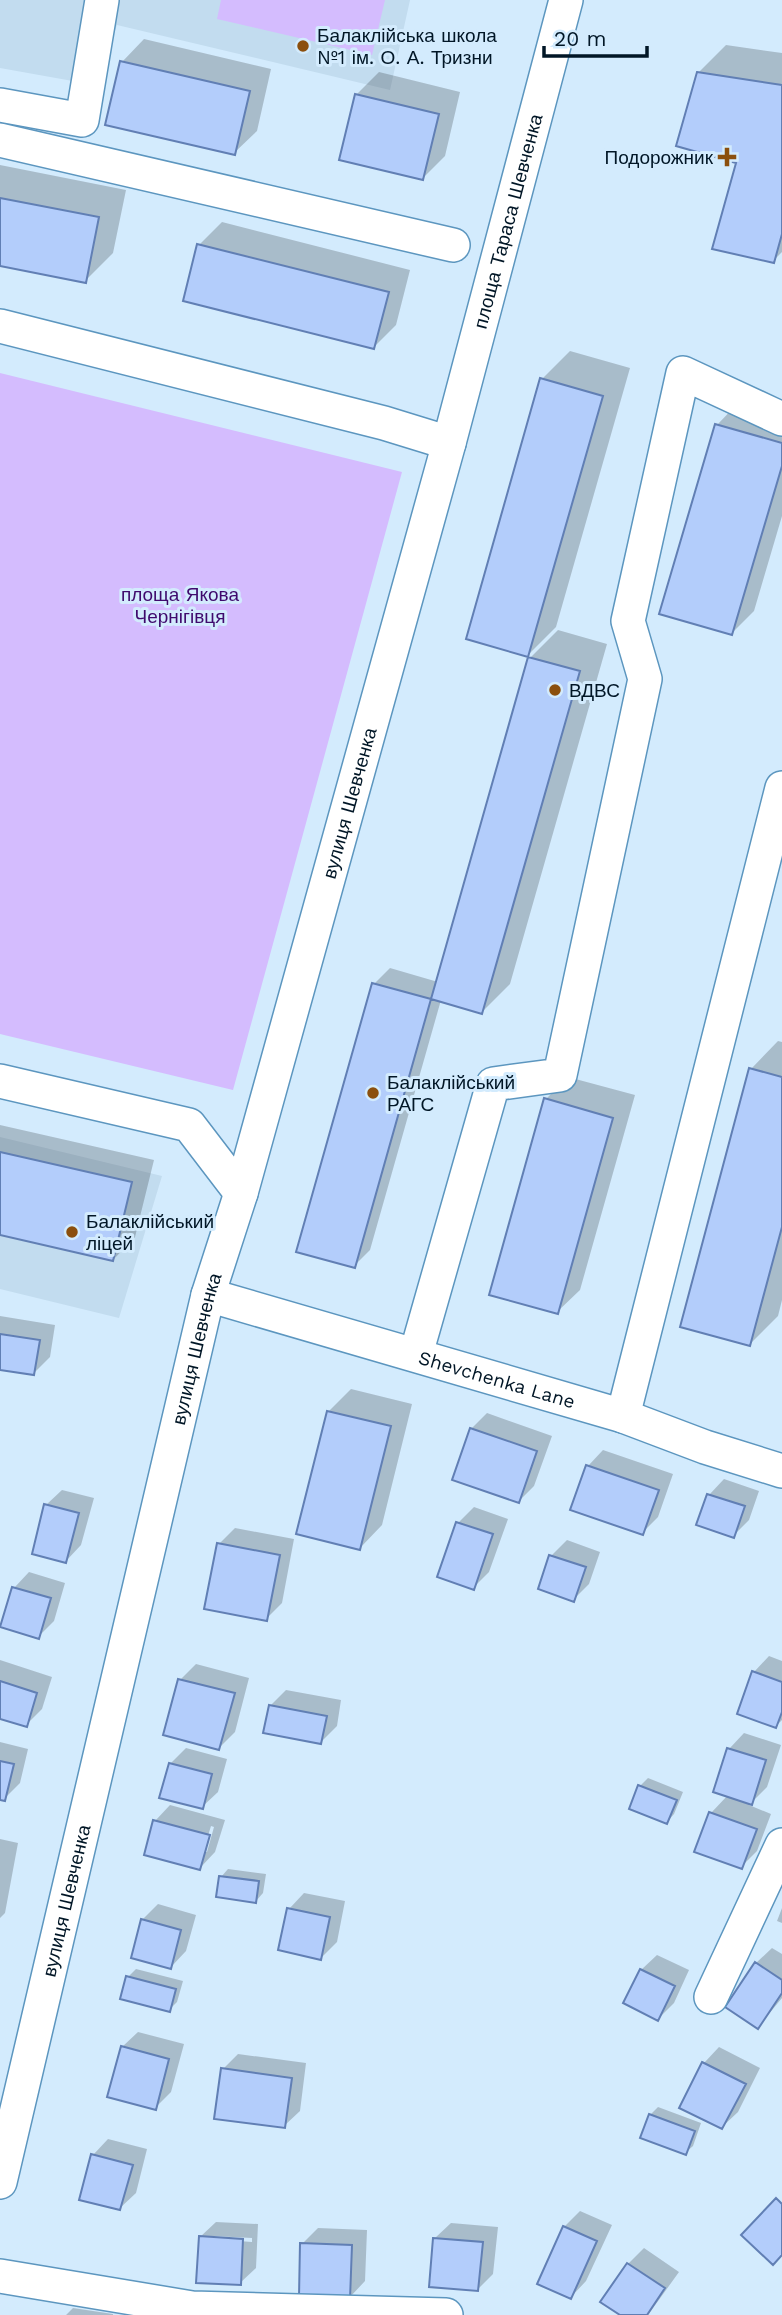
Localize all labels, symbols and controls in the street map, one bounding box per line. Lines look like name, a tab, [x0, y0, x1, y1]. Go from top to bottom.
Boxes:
scale bar	[544, 14, 647, 58]
place label: Балаклійська школа №1 ім. О. А. Тризни	[317, 24, 497, 69]
text: 20 m	[554, 26, 606, 51]
marker: Балаклійська школа №1 ім. О. А. Тризни	[295, 38, 311, 54]
street label: площа Тараса Шевченка	[468, 111, 547, 331]
place label: Подорожник	[604, 146, 714, 169]
marker: Подорожник	[719, 149, 735, 165]
park label: площа Якова Чернігівця	[121, 583, 239, 628]
place label: ВДВС	[569, 679, 620, 702]
marker: ВДВС	[547, 682, 563, 698]
street label: вулиця Шевченка	[317, 724, 381, 881]
place label: Балаклійський РАГС	[387, 1071, 515, 1116]
marker: Балаклійський РАГС	[365, 1085, 381, 1101]
place label: Балаклійський ліцей	[86, 1210, 214, 1255]
marker: Балаклійський ліцей	[64, 1224, 80, 1240]
street label: вулиця Шевченка	[166, 1269, 226, 1427]
street label: Shevchenka Lane	[416, 1346, 578, 1413]
street label: вулиця Шевченка	[37, 1822, 95, 1979]

